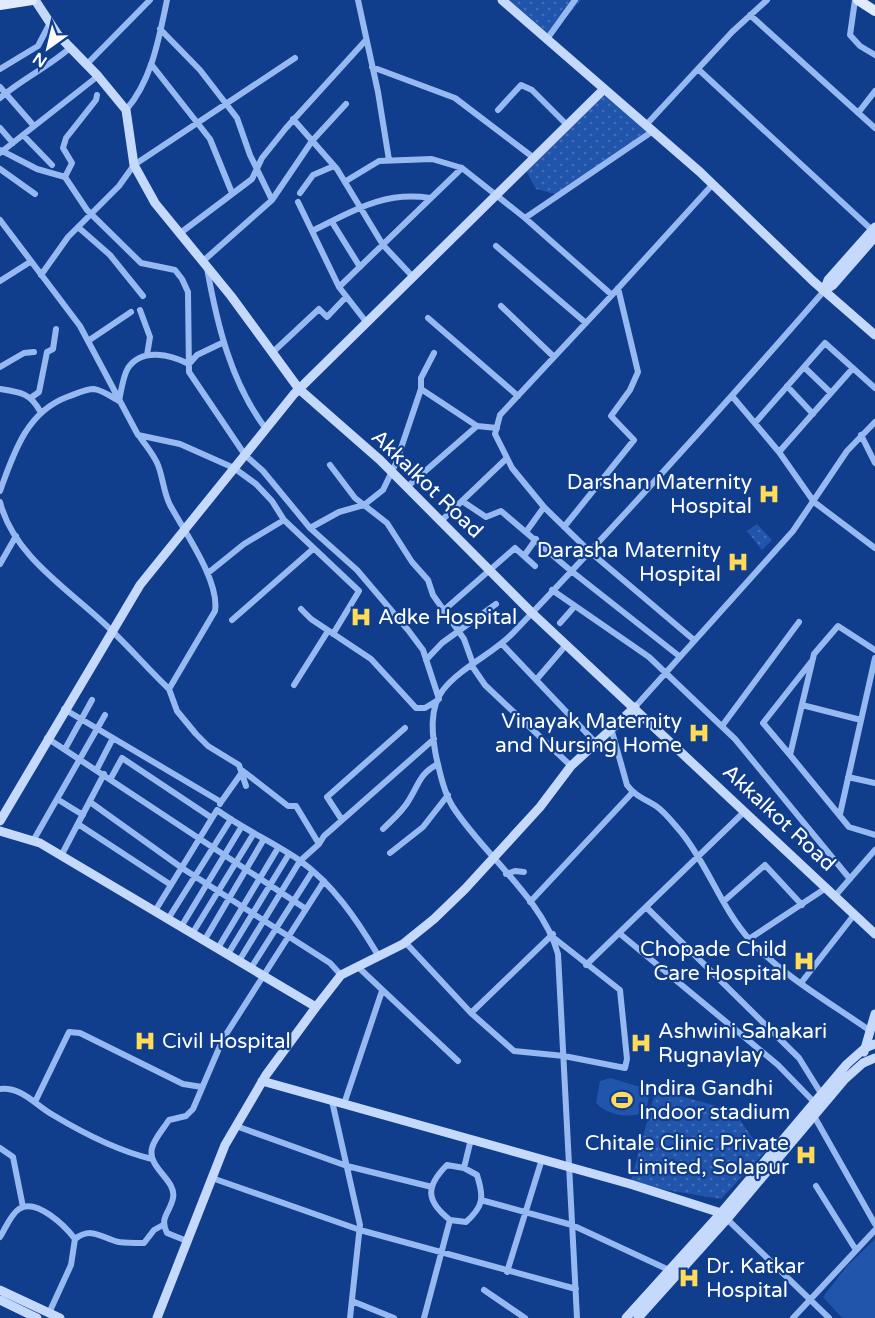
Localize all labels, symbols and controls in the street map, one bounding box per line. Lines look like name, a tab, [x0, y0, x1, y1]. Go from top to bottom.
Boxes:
north arrow	[18, 18, 78, 78]
text: N	[29, 48, 51, 71]
street label: Akkalkot Road	[366, 424, 488, 544]
place label: Darshan Maternity Hospital	[567, 470, 752, 519]
hospital icon: Darshan Maternity Hospital	[757, 482, 781, 506]
place label: Darasha Maternity Hospital	[537, 538, 721, 587]
hospital icon: Darasha Maternity Hospital	[726, 550, 750, 574]
hospital icon: Adke Hospital	[349, 605, 373, 629]
place label: Adke Hospital	[378, 605, 517, 630]
place label: Vinayak Maternity and Nursing Home	[495, 709, 682, 758]
hospital icon: Vinayak Maternity and Nursing Home	[687, 721, 711, 745]
street label: Akkalkot Road	[717, 759, 841, 877]
place label: Chopade Child Care Hospital	[640, 937, 787, 986]
hospital icon: Chopade Child Care Hospital	[792, 949, 816, 973]
place label: Ashwini Sahakari Rugnaylay	[658, 1019, 827, 1068]
hospital icon: Civil Hospital	[133, 1029, 157, 1053]
place label: Civil Hospital	[162, 1029, 291, 1054]
hospital icon: Ashwini Sahakari Rugnaylay	[629, 1031, 653, 1055]
place label: Indira Gandhi Indoor stadium	[639, 1076, 790, 1125]
sports icon: Indira Gandhi Indoor stadium	[610, 1088, 634, 1112]
place label: Chitale Clinic Private Limited, Solapur	[585, 1131, 789, 1180]
hospital icon: Chitale Clinic Private Limited, Solapur	[794, 1143, 818, 1167]
place label: Dr. Katkar Hospital	[706, 1254, 805, 1303]
hospital icon: Dr. Katkar Hospital	[677, 1266, 701, 1290]

